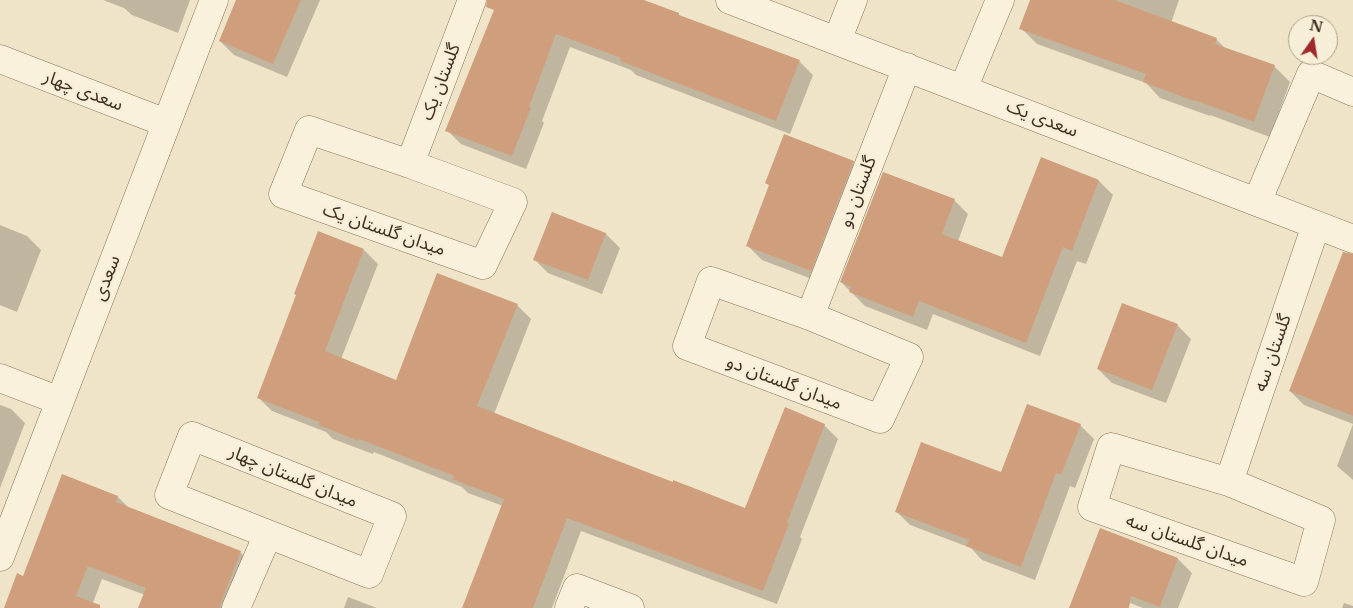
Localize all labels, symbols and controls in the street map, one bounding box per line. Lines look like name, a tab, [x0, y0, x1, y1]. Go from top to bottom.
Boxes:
north arrow	[1288, 15, 1338, 65]
text: N	[1308, 16, 1325, 37]
street label: گلستان یک	[416, 41, 466, 123]
street label: سعدی چهار	[40, 66, 126, 116]
street label: سعدی یک	[1003, 96, 1081, 142]
street label: گلستان دو	[835, 153, 881, 231]
street label: میدان گلستان یک	[320, 199, 448, 261]
street label: سعدی	[89, 252, 125, 304]
street label: گلستان سه	[1250, 311, 1296, 395]
street label: میدان گلستان دو	[723, 351, 845, 415]
street label: میدان گلستان چهار	[226, 441, 360, 513]
street label: میدان گلستان سه	[1123, 510, 1251, 572]

